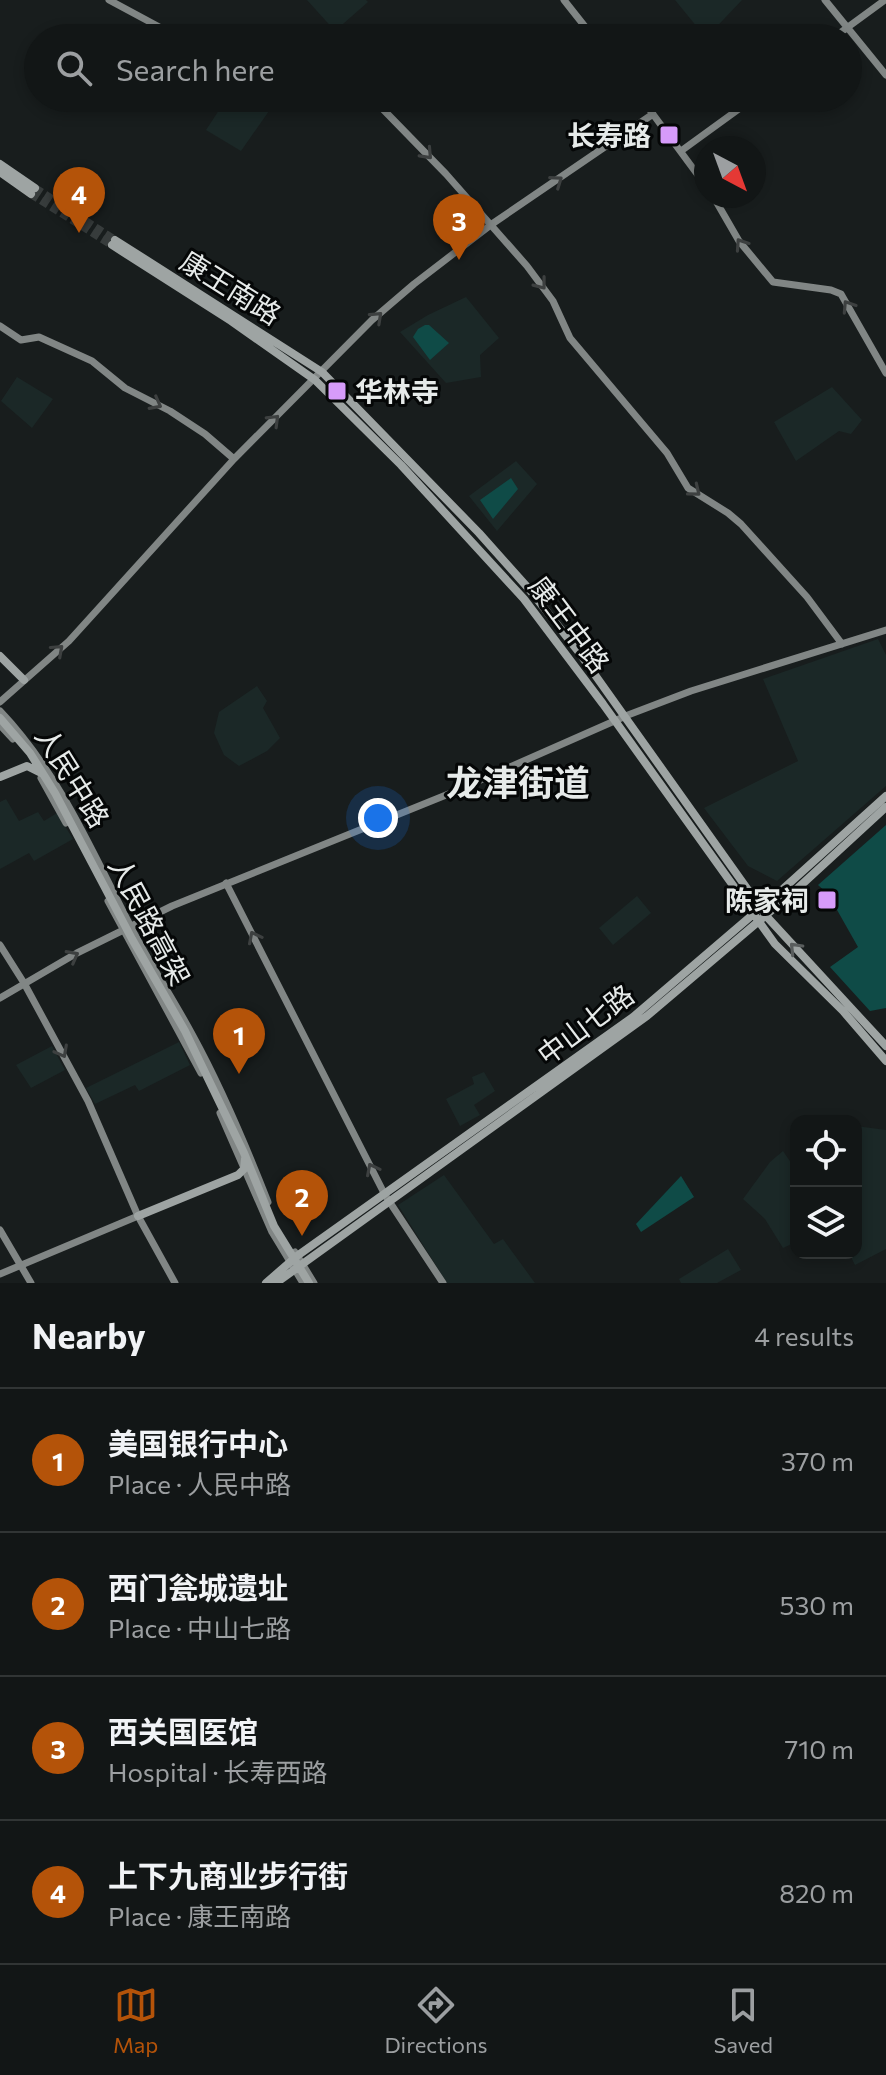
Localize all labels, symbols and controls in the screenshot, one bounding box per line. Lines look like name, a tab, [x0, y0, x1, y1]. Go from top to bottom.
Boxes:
search box	[24, 24, 862, 112]
icon: search	[52, 46, 96, 90]
text: Search here	[116, 50, 275, 87]
place label: 长寿路	[567, 118, 651, 152]
marker: 长寿路	[658, 124, 680, 146]
north arrow	[694, 136, 766, 208]
one-way arrow	[417, 145, 432, 159]
pin: 4	[53, 167, 105, 233]
one-way arrow	[548, 176, 562, 191]
pin: 3	[433, 194, 485, 260]
one-way arrow	[736, 238, 751, 253]
street label: 康王南路	[174, 243, 288, 331]
one-way arrow	[532, 275, 546, 290]
one-way arrow	[842, 300, 857, 315]
one-way arrow	[368, 311, 382, 326]
place label: 华林寺	[355, 374, 439, 408]
marker: 华林寺	[326, 380, 348, 402]
one-way arrow	[148, 394, 163, 409]
one-way arrow	[265, 414, 279, 429]
one-way arrow	[686, 481, 701, 495]
street label: 康王中路	[523, 569, 617, 679]
one-way arrow	[49, 646, 64, 660]
street label: 人民中路	[29, 720, 117, 834]
district label: 龙津街道	[446, 759, 590, 803]
your location	[358, 798, 398, 838]
street label: 人民路高架	[102, 851, 198, 991]
place label: 陈家祠	[725, 883, 809, 917]
marker: 陈家祠	[816, 889, 838, 911]
one-way arrow	[249, 931, 264, 946]
one-way arrow	[790, 943, 804, 957]
one-way arrow	[64, 950, 79, 966]
street label: 中山七路	[530, 977, 640, 1071]
pin: 1	[213, 1008, 265, 1074]
one-way arrow	[52, 1043, 67, 1058]
map controls	[790, 1115, 862, 1259]
button: locate	[790, 1115, 862, 1187]
one-way arrow	[366, 1163, 381, 1178]
pin: 2	[276, 1170, 328, 1236]
button: layers	[790, 1187, 862, 1259]
text: Nearby	[32, 1314, 146, 1356]
text: 4 results	[754, 1320, 854, 1351]
text: 美国银行中心	[108, 1424, 288, 1461]
text: 1	[52, 1445, 64, 1476]
text: 370 m	[781, 1445, 854, 1476]
text: Place · 人民中路	[108, 1468, 291, 1499]
text: 西门瓮城遗址	[108, 1568, 288, 1605]
text: 2	[51, 1589, 65, 1620]
text: 530 m	[780, 1589, 854, 1620]
text: Place · 中山七路	[108, 1612, 291, 1643]
text: 西关国医馆	[108, 1712, 258, 1749]
text: 3	[50, 1733, 66, 1764]
text: 710 m	[785, 1733, 854, 1764]
text: Hospital · 长寿西路	[108, 1756, 328, 1787]
text: 上下九商业步行街	[108, 1856, 348, 1893]
text: 4	[50, 1877, 66, 1908]
text: 820 m	[779, 1877, 854, 1908]
text: Place · 康王南路	[108, 1900, 291, 1931]
tab: Map	[113, 1983, 158, 2058]
tab: Directions	[384, 1983, 488, 2058]
tab: Saved	[714, 1983, 773, 2058]

